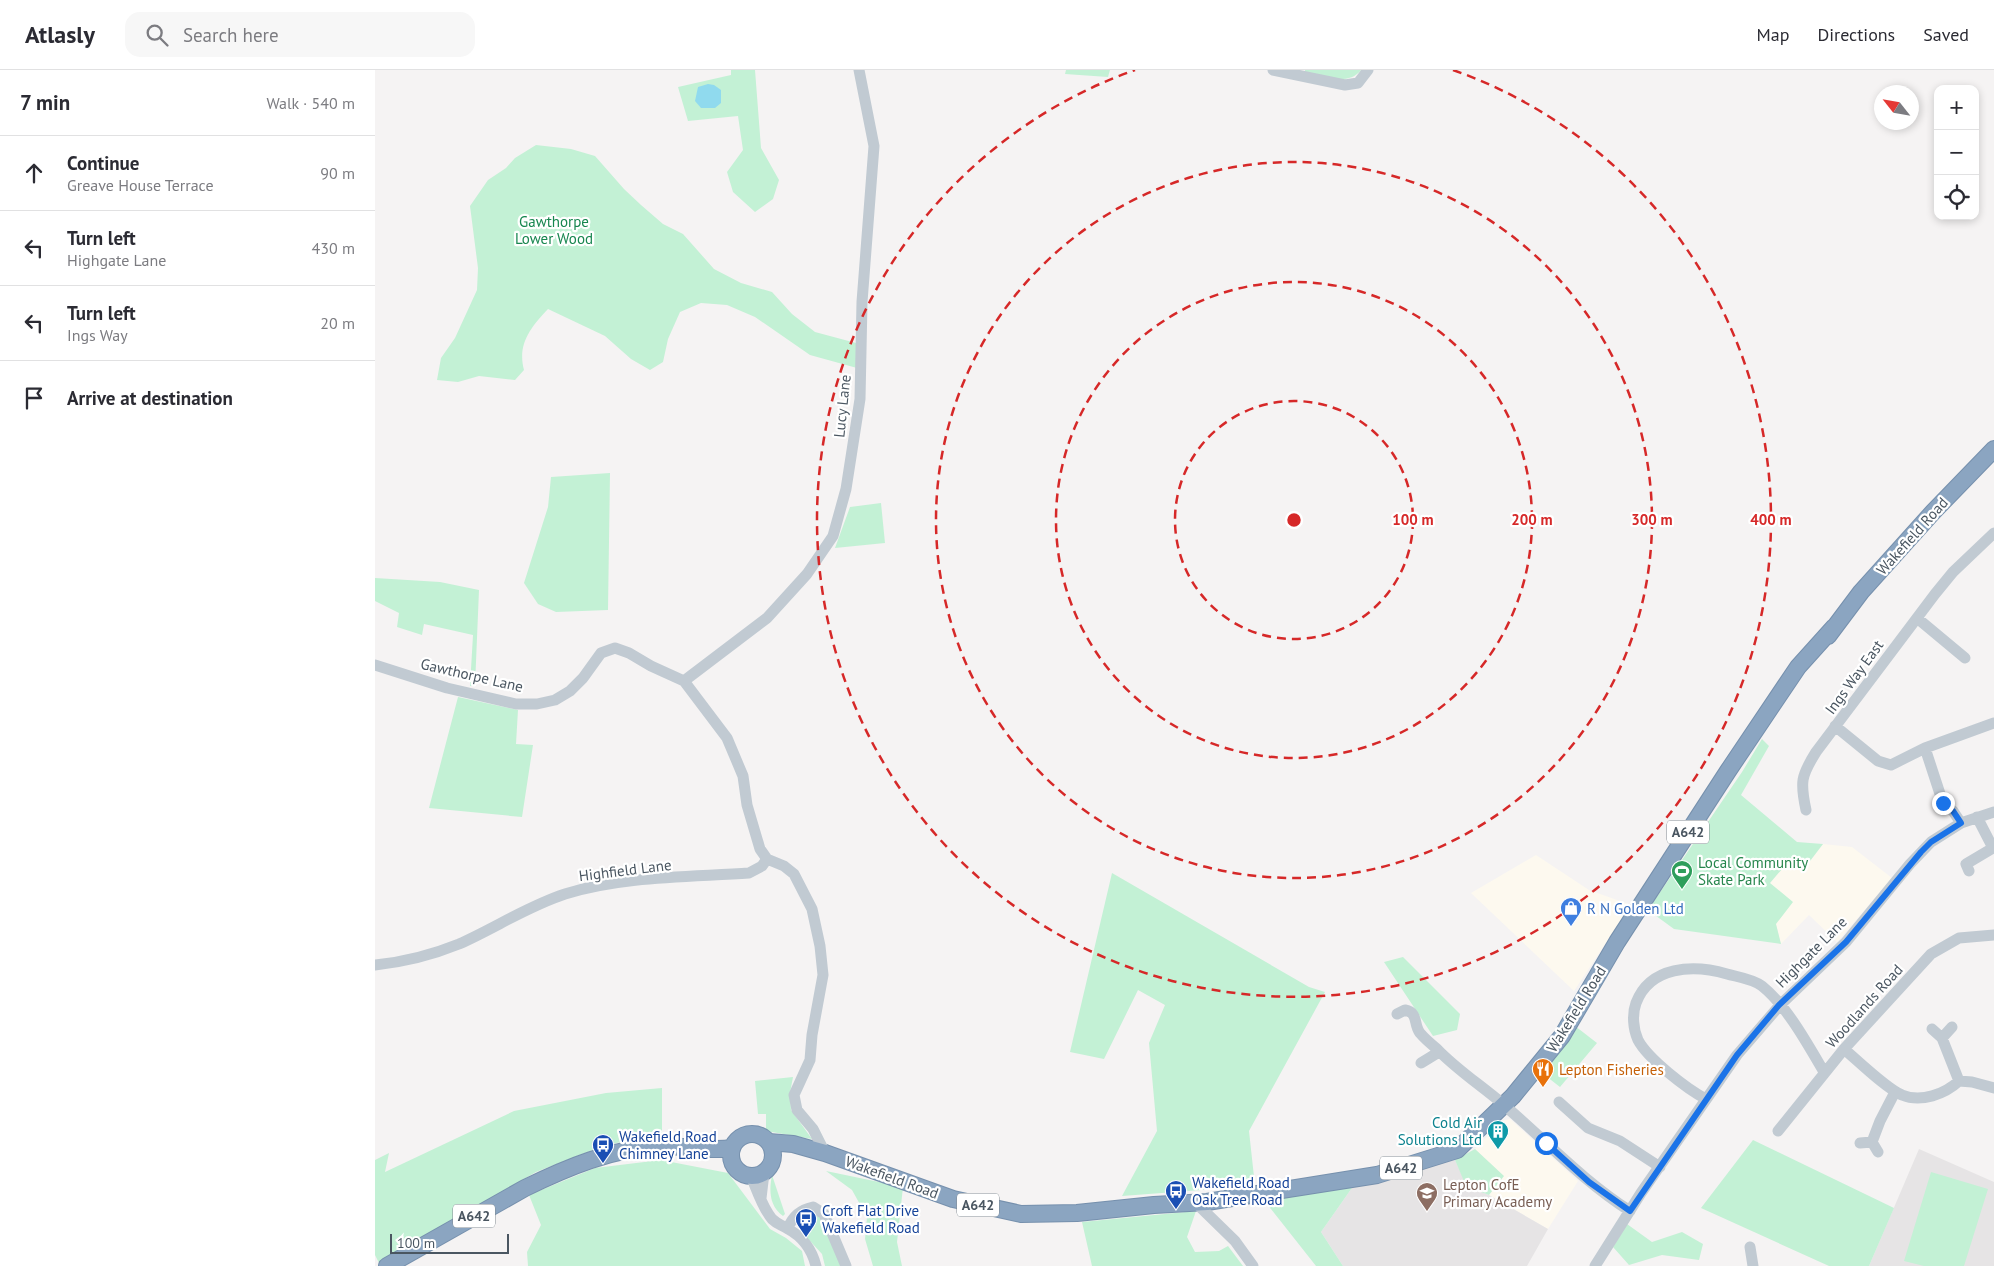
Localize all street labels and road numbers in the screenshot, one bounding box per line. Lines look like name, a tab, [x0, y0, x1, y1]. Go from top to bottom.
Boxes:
street label: Lucy Lane	[829, 374, 855, 438]
street label: Wakefield Road	[1872, 493, 1952, 579]
street label: Ings Way East	[1821, 636, 1887, 718]
street label: Gawthorpe Lane	[419, 654, 525, 696]
road number: A642	[1667, 820, 1709, 844]
street label: Highfield Lane	[578, 855, 672, 885]
street label: Highgate Lane	[1771, 912, 1851, 992]
street label: Woodlands Road	[1821, 960, 1907, 1052]
street label: Wakefield Road	[1542, 962, 1610, 1056]
street label: Wakefield Road	[843, 1151, 941, 1203]
road number: A642	[1380, 1156, 1422, 1180]
road number: A642	[957, 1194, 999, 1216]
road number: A642	[453, 1204, 495, 1228]

